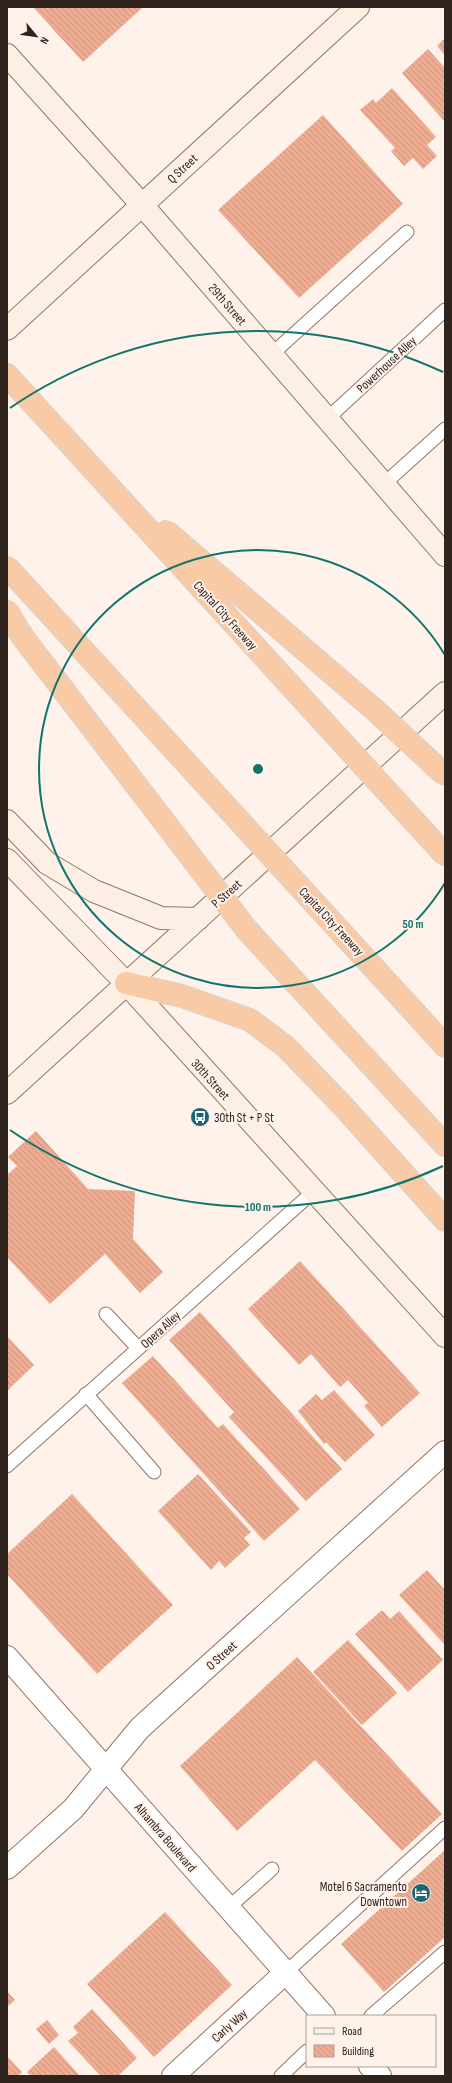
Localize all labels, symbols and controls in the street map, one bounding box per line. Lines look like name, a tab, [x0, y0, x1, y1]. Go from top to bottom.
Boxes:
north arrow	[16, 16, 56, 56]
text: N	[37, 35, 51, 46]
street label: Q Street	[164, 151, 201, 187]
street label: 29th Street	[205, 280, 250, 329]
street label: Powerhouse Alley	[353, 333, 420, 397]
street label: Capital City Freeway	[190, 578, 261, 654]
centre of rings	[251, 762, 265, 776]
street label: P Street	[208, 876, 245, 911]
street label: Capital City Freeway	[295, 884, 367, 959]
text: 50 m	[403, 917, 423, 932]
street label: 30th Street	[187, 1056, 233, 1104]
bus stop icon: 30th St + P St	[189, 1106, 211, 1128]
place label: 30th St + P St	[214, 1110, 274, 1126]
text: 100 m	[245, 1200, 271, 1215]
street label: Opera Alley	[137, 1308, 184, 1352]
street label: O Street	[203, 1638, 240, 1674]
street label: Alhambra Boulevard	[130, 1799, 199, 1875]
place label: Motel 6 Sacramento Downtown	[320, 1879, 407, 1910]
hotel icon: Motel 6 Sacramento Downtown	[410, 1882, 432, 1904]
street label: Carly Way	[209, 2006, 251, 2046]
legend	[306, 2015, 436, 2067]
text: Road	[342, 2024, 362, 2039]
text: Building	[342, 2044, 374, 2059]

